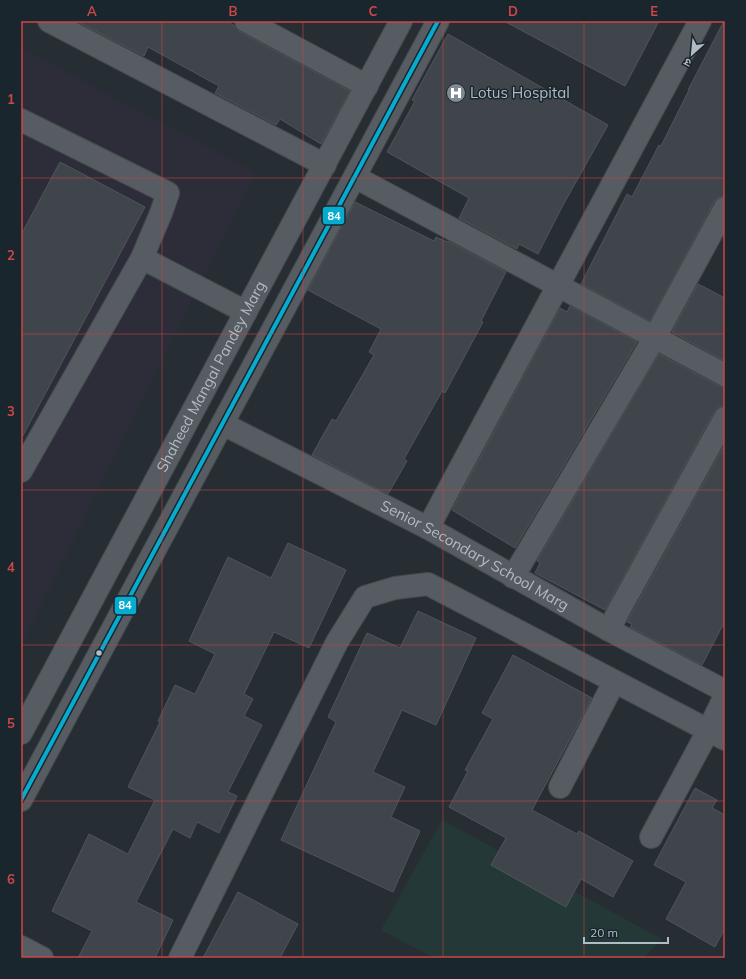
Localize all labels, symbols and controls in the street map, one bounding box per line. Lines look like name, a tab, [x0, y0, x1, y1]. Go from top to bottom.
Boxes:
text: A	[87, 3, 97, 19]
text: B	[229, 3, 238, 19]
text: C	[369, 3, 378, 19]
text: D	[508, 3, 518, 19]
text: E	[650, 3, 658, 19]
north arrow	[672, 34, 712, 74]
text: उ	[681, 55, 694, 71]
hospital icon: Lotus Hospital	[445, 82, 467, 104]
place label: Lotus Hospital	[470, 83, 570, 102]
text: 1	[7, 91, 15, 107]
line badge: 84	[322, 206, 345, 225]
text: 84	[327, 209, 341, 223]
text: 2	[7, 247, 15, 263]
street label: Shaheed Mangal Pandey Marg	[152, 277, 270, 475]
text: 3	[7, 403, 15, 419]
street label: Senior Secondary School Marg	[377, 496, 573, 615]
text: 4	[7, 559, 15, 575]
line badge: 84	[114, 596, 137, 615]
text: 84	[118, 598, 132, 612]
unlabelled marker	[94, 648, 104, 658]
text: 5	[7, 715, 15, 731]
text: 6	[7, 871, 15, 887]
scale bar	[584, 919, 668, 945]
text: 20 m	[590, 925, 618, 940]

